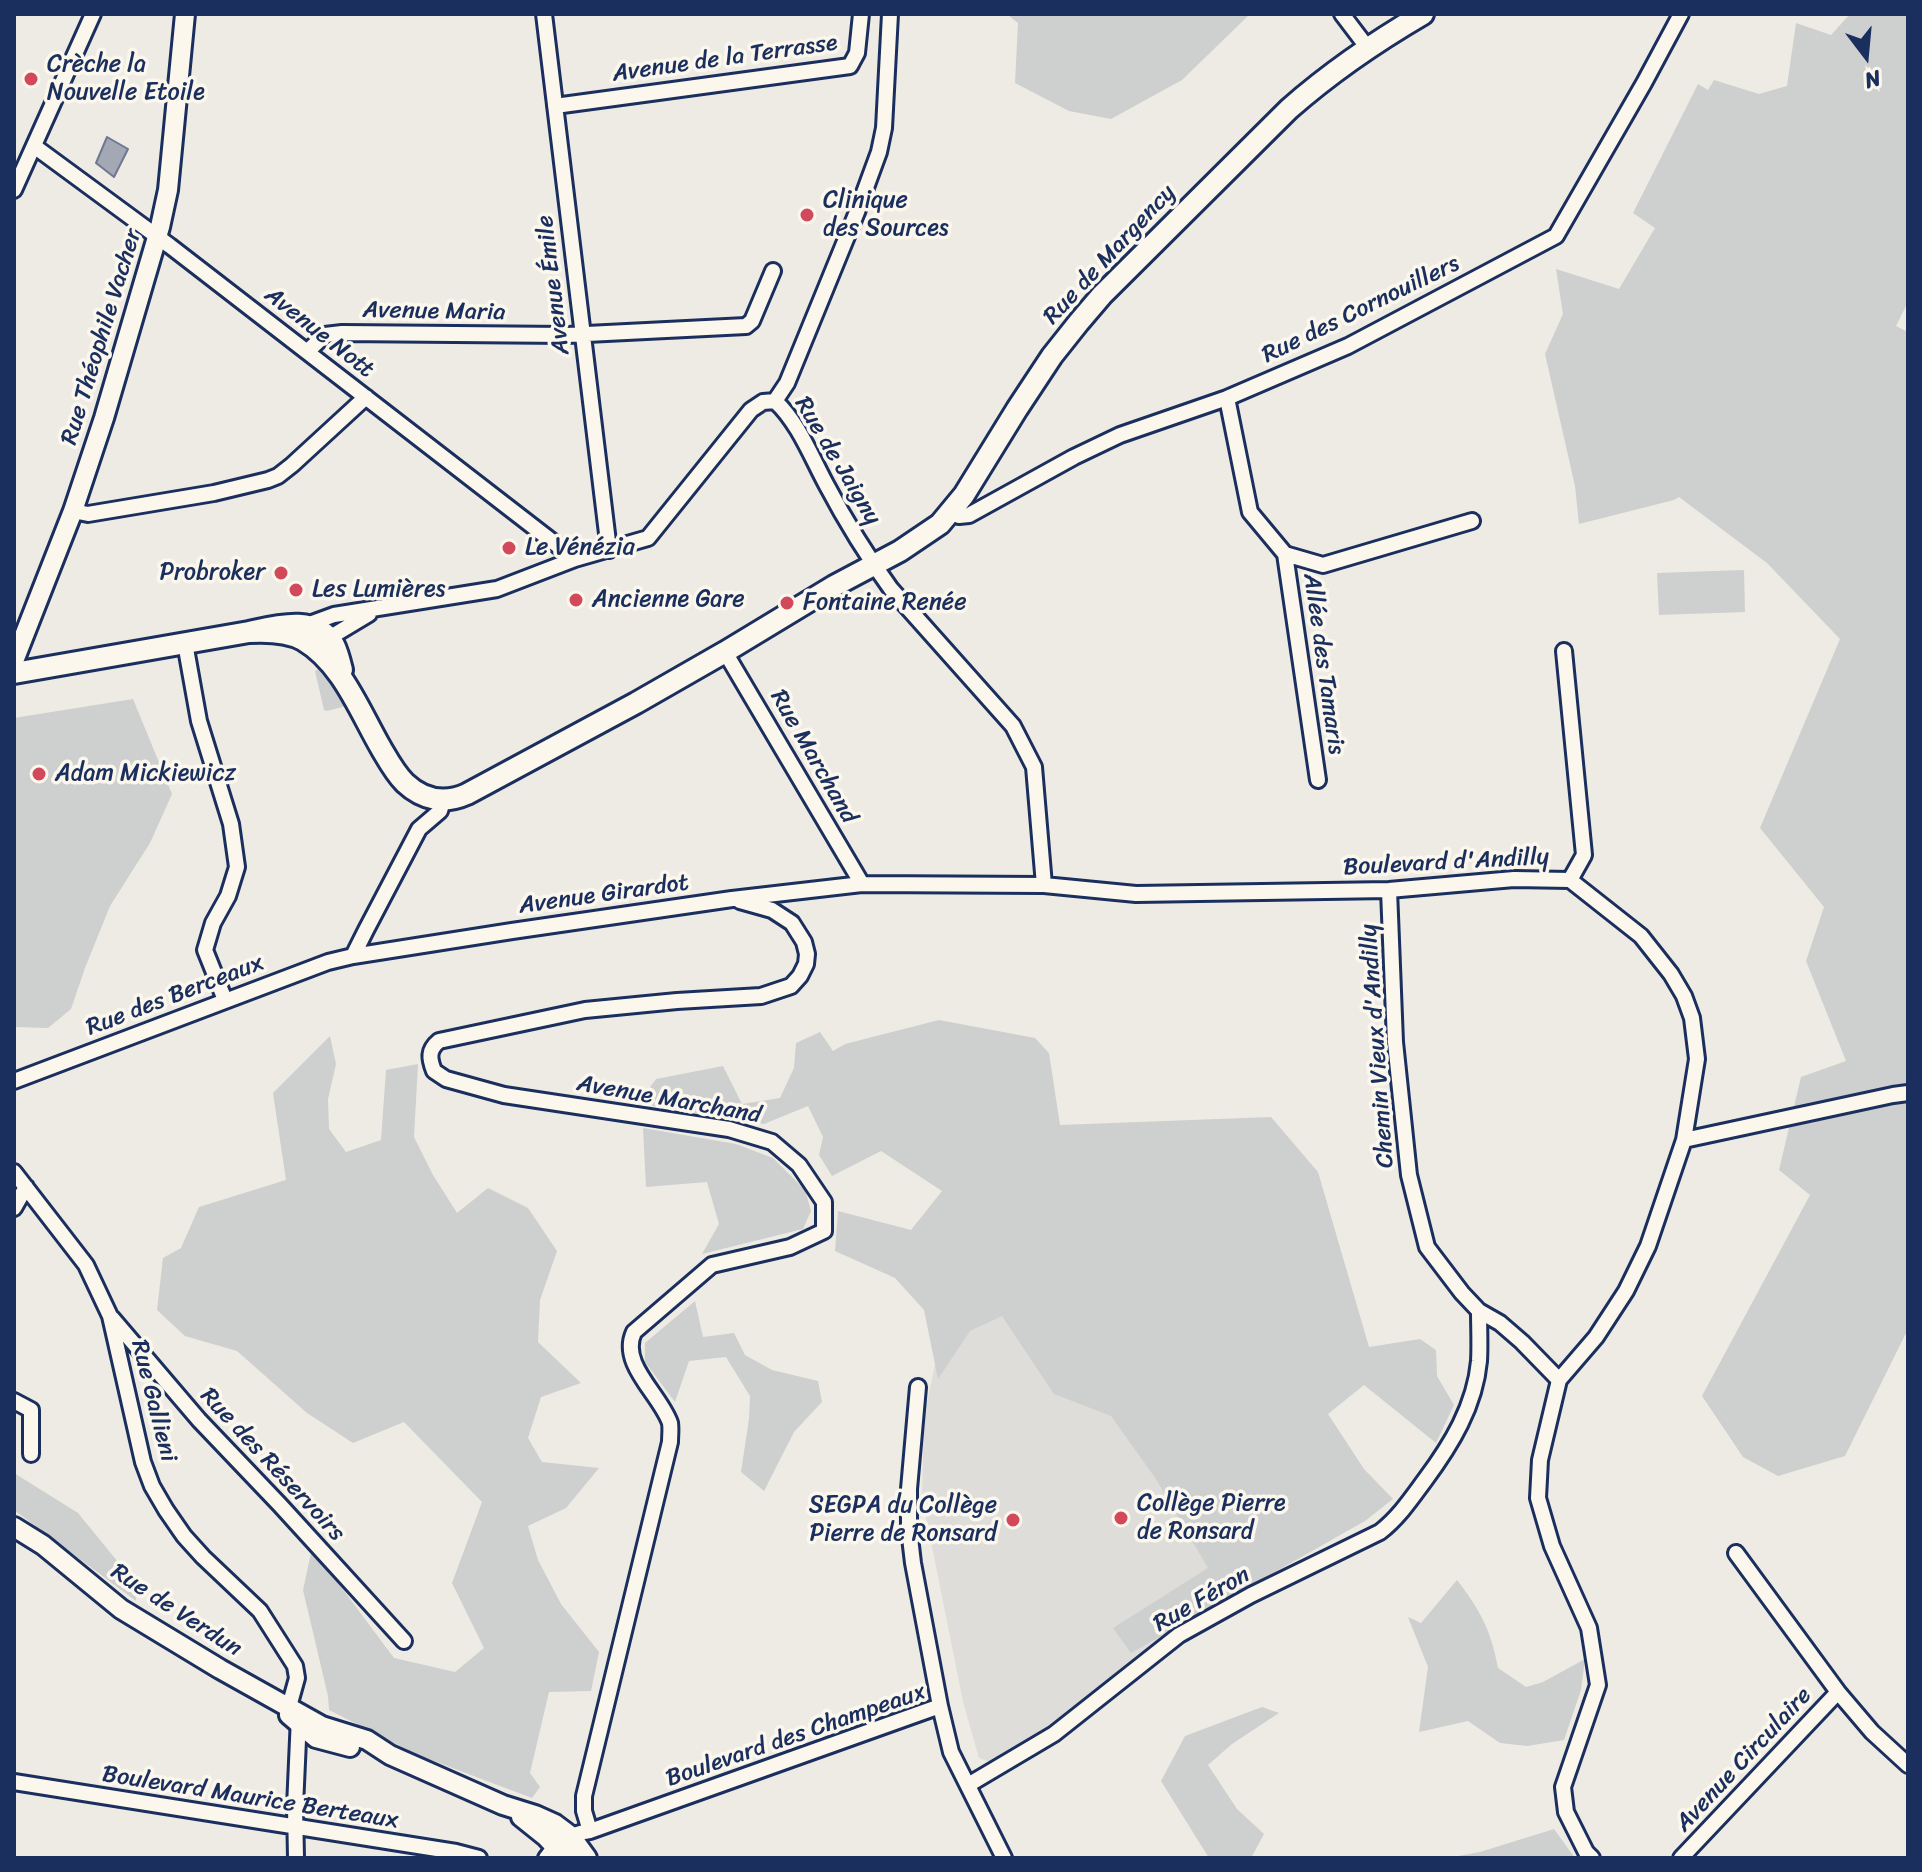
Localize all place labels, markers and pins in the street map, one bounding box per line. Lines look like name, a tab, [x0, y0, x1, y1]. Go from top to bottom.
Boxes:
place label: Crèche la Nouvelle Etoile	[47, 51, 205, 107]
marker: Crèche la Nouvelle Etoile	[22, 70, 40, 88]
place label: Clinique des Sources	[823, 187, 949, 243]
marker: Clinique des Sources	[798, 206, 816, 224]
place label: Le Vénézia	[525, 534, 635, 562]
marker: Le Vénézia	[500, 539, 518, 557]
place label: Probroker	[159, 559, 265, 587]
marker: Probroker	[272, 564, 290, 582]
place label: Les Lumières	[312, 576, 445, 604]
marker: Les Lumières	[287, 581, 305, 599]
place label: Ancienne Gare	[592, 586, 745, 614]
place label: Fontaine Renée	[803, 589, 966, 617]
marker: Ancienne Gare	[567, 591, 585, 609]
marker: Fontaine Renée	[778, 594, 796, 612]
place label: Adam Mickiewicz	[55, 760, 236, 788]
marker: Adam Mickiewicz	[30, 765, 48, 783]
place label: Collège Pierre de Ronsard	[1137, 1490, 1286, 1546]
place label: SEGPA du Collège Pierre de Ronsard	[809, 1492, 997, 1548]
marker: Collège Pierre de Ronsard	[1112, 1509, 1130, 1527]
marker: SEGPA du Collège Pierre de Ronsard	[1004, 1511, 1022, 1529]

